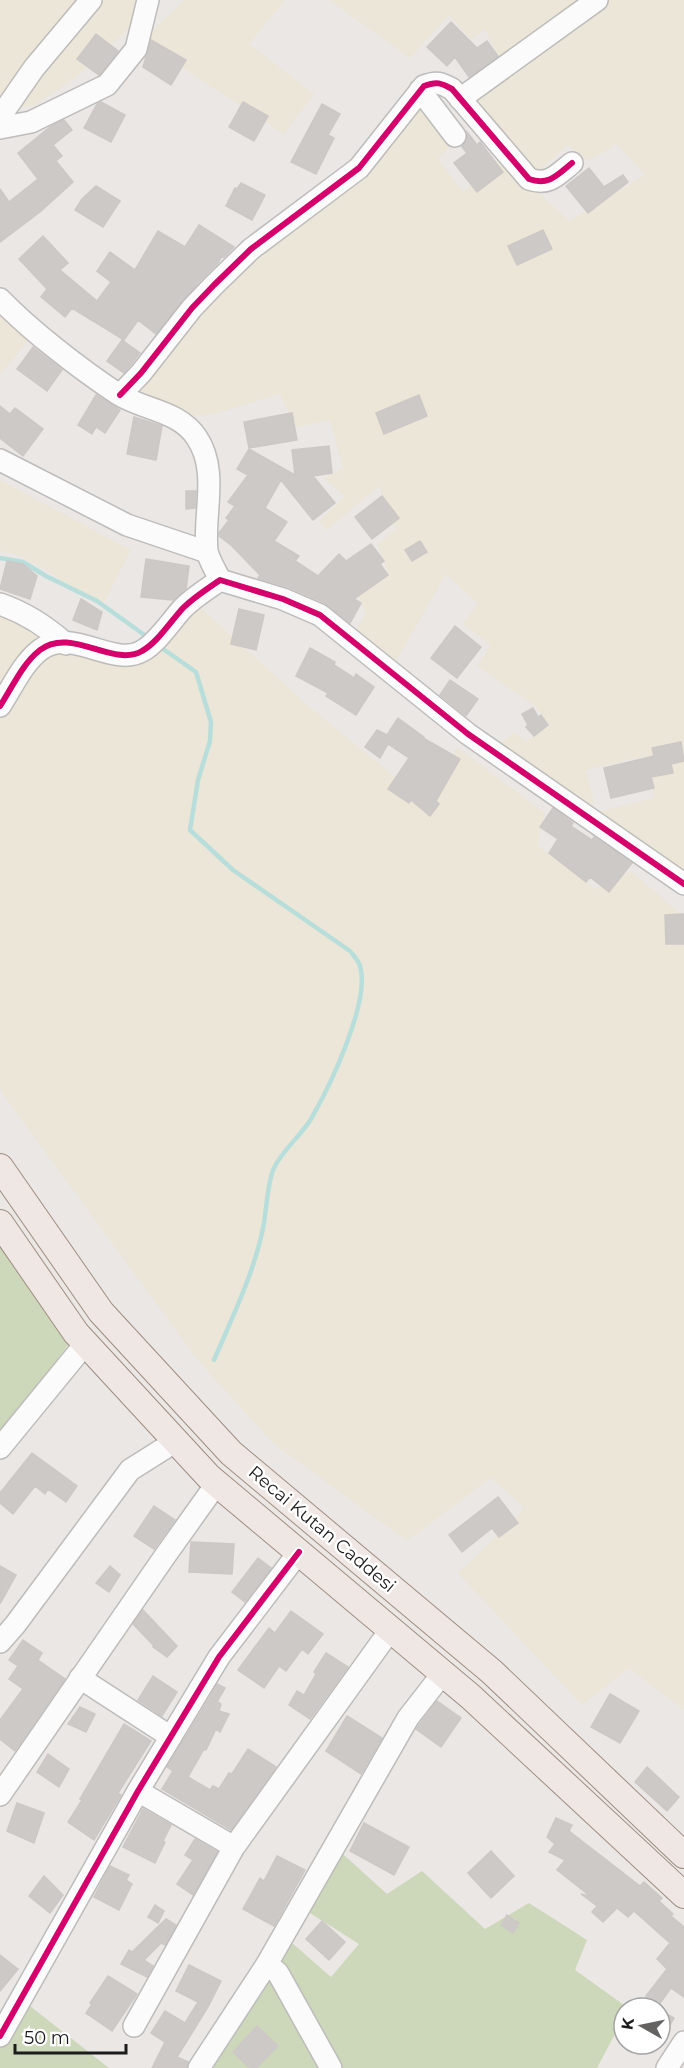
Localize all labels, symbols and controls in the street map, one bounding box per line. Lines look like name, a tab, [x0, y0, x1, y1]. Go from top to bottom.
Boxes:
street label: Recai Kutan Caddesi	[244, 1461, 400, 1597]
north arrow	[612, 1996, 672, 2056]
text: K	[617, 2015, 638, 2031]
scale bar	[15, 2017, 126, 2055]
text: 50 m	[24, 2027, 70, 2049]

